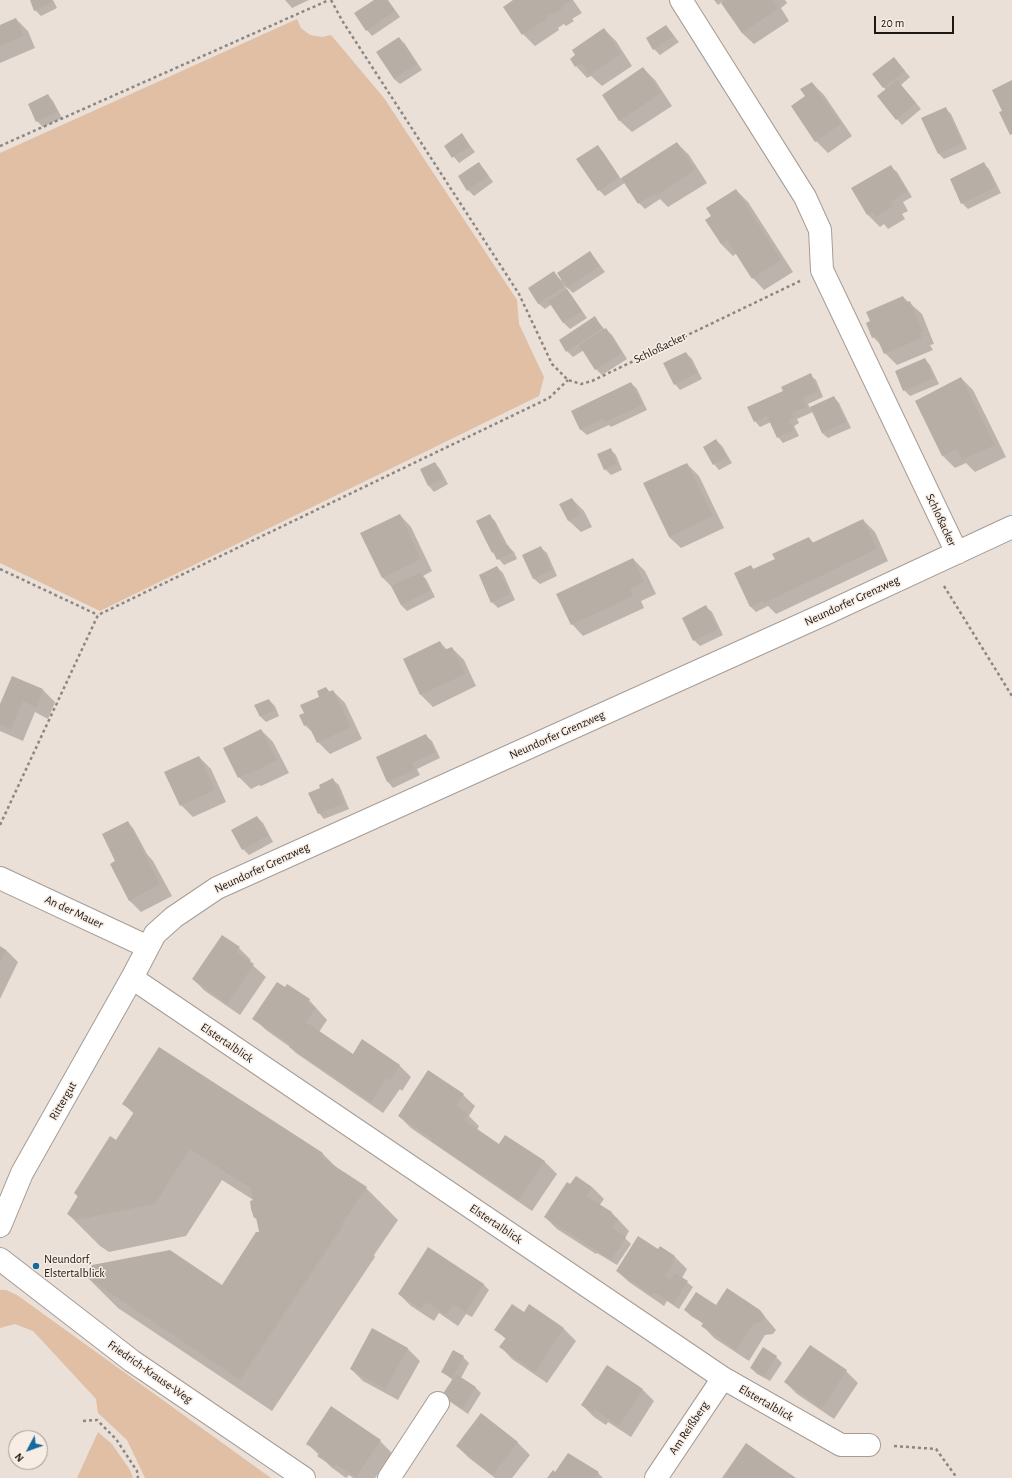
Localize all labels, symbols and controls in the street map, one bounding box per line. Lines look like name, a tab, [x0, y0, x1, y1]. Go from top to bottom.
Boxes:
scale bar	[876, 8, 956, 34]
text: 20 m	[881, 17, 904, 29]
street label: Schloßacker	[631, 329, 689, 367]
street label: Schloßacker	[923, 491, 959, 549]
street label: Neundorfer Grenzweg	[802, 573, 902, 629]
street label: Neundorfer Grenzweg	[507, 707, 607, 763]
street label: Neundorfer Grenzweg	[212, 840, 312, 896]
street label: An der Mauer	[42, 892, 106, 932]
street label: Elstertalblick	[198, 1020, 256, 1066]
street label: Rittergut	[46, 1079, 80, 1123]
street label: Elstertalblick	[467, 1201, 525, 1247]
place label: Neundorf, Elstertalblick	[44, 1252, 105, 1280]
marker: Neundorf, Elstertalblick	[31, 1261, 41, 1271]
street label: Friedrich-Krause-Weg	[105, 1337, 195, 1407]
street label: Elstertalblick	[736, 1382, 796, 1424]
street label: Am Reißberg	[666, 1399, 712, 1457]
north arrow	[8, 1430, 48, 1470]
text: N	[13, 1451, 26, 1464]

